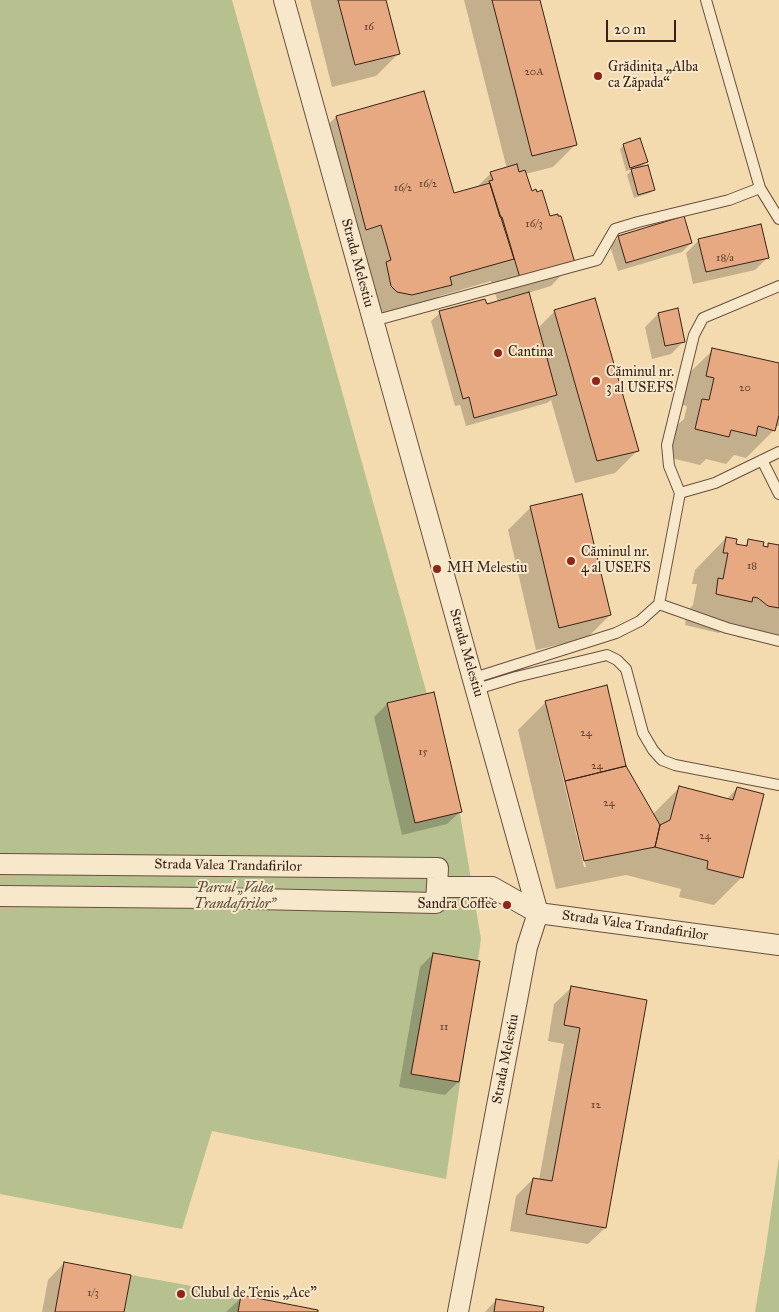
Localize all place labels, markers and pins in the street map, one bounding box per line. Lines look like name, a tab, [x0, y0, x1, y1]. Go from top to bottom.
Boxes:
place label: Grădinița „Alba ca Zăpada“	[608, 60, 698, 92]
marker: Grădinița „Alba ca Zăpada“	[592, 70, 604, 82]
place label: Cantina	[508, 345, 553, 361]
marker: Cantina	[492, 347, 504, 359]
place label: Căminul nr. 3 al USEFS	[606, 365, 674, 398]
marker: Căminul nr. 3 al USEFS	[590, 375, 602, 387]
place label: Căminul nr. 4 al USEFS	[581, 545, 651, 578]
marker: Căminul nr. 4 al USEFS	[565, 555, 577, 567]
place label: MH Melestiu	[447, 561, 528, 577]
marker: MH Melestiu	[431, 563, 443, 575]
place label: Sandra Coffee	[418, 897, 497, 913]
marker: Sandra Coffee	[501, 899, 513, 911]
place label: Clubul de Tenis „Ace”	[191, 1286, 317, 1302]
marker: Clubul de Tenis „Ace”	[175, 1288, 187, 1300]

